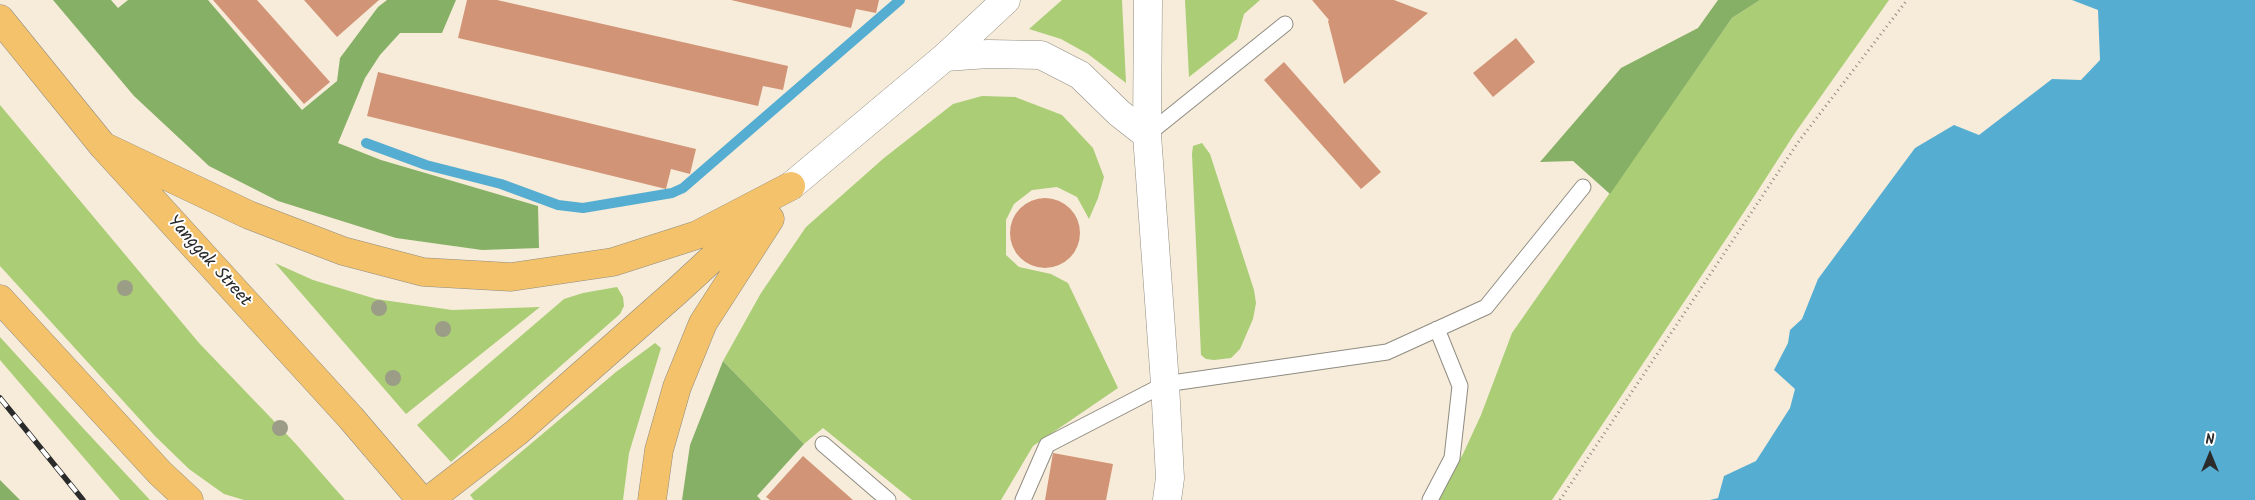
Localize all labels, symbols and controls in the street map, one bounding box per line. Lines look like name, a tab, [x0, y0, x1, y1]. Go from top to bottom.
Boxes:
street label: Yanggak Street	[161, 212, 255, 312]
text: N	[2206, 429, 2214, 451]
north arrow	[2185, 430, 2235, 480]

